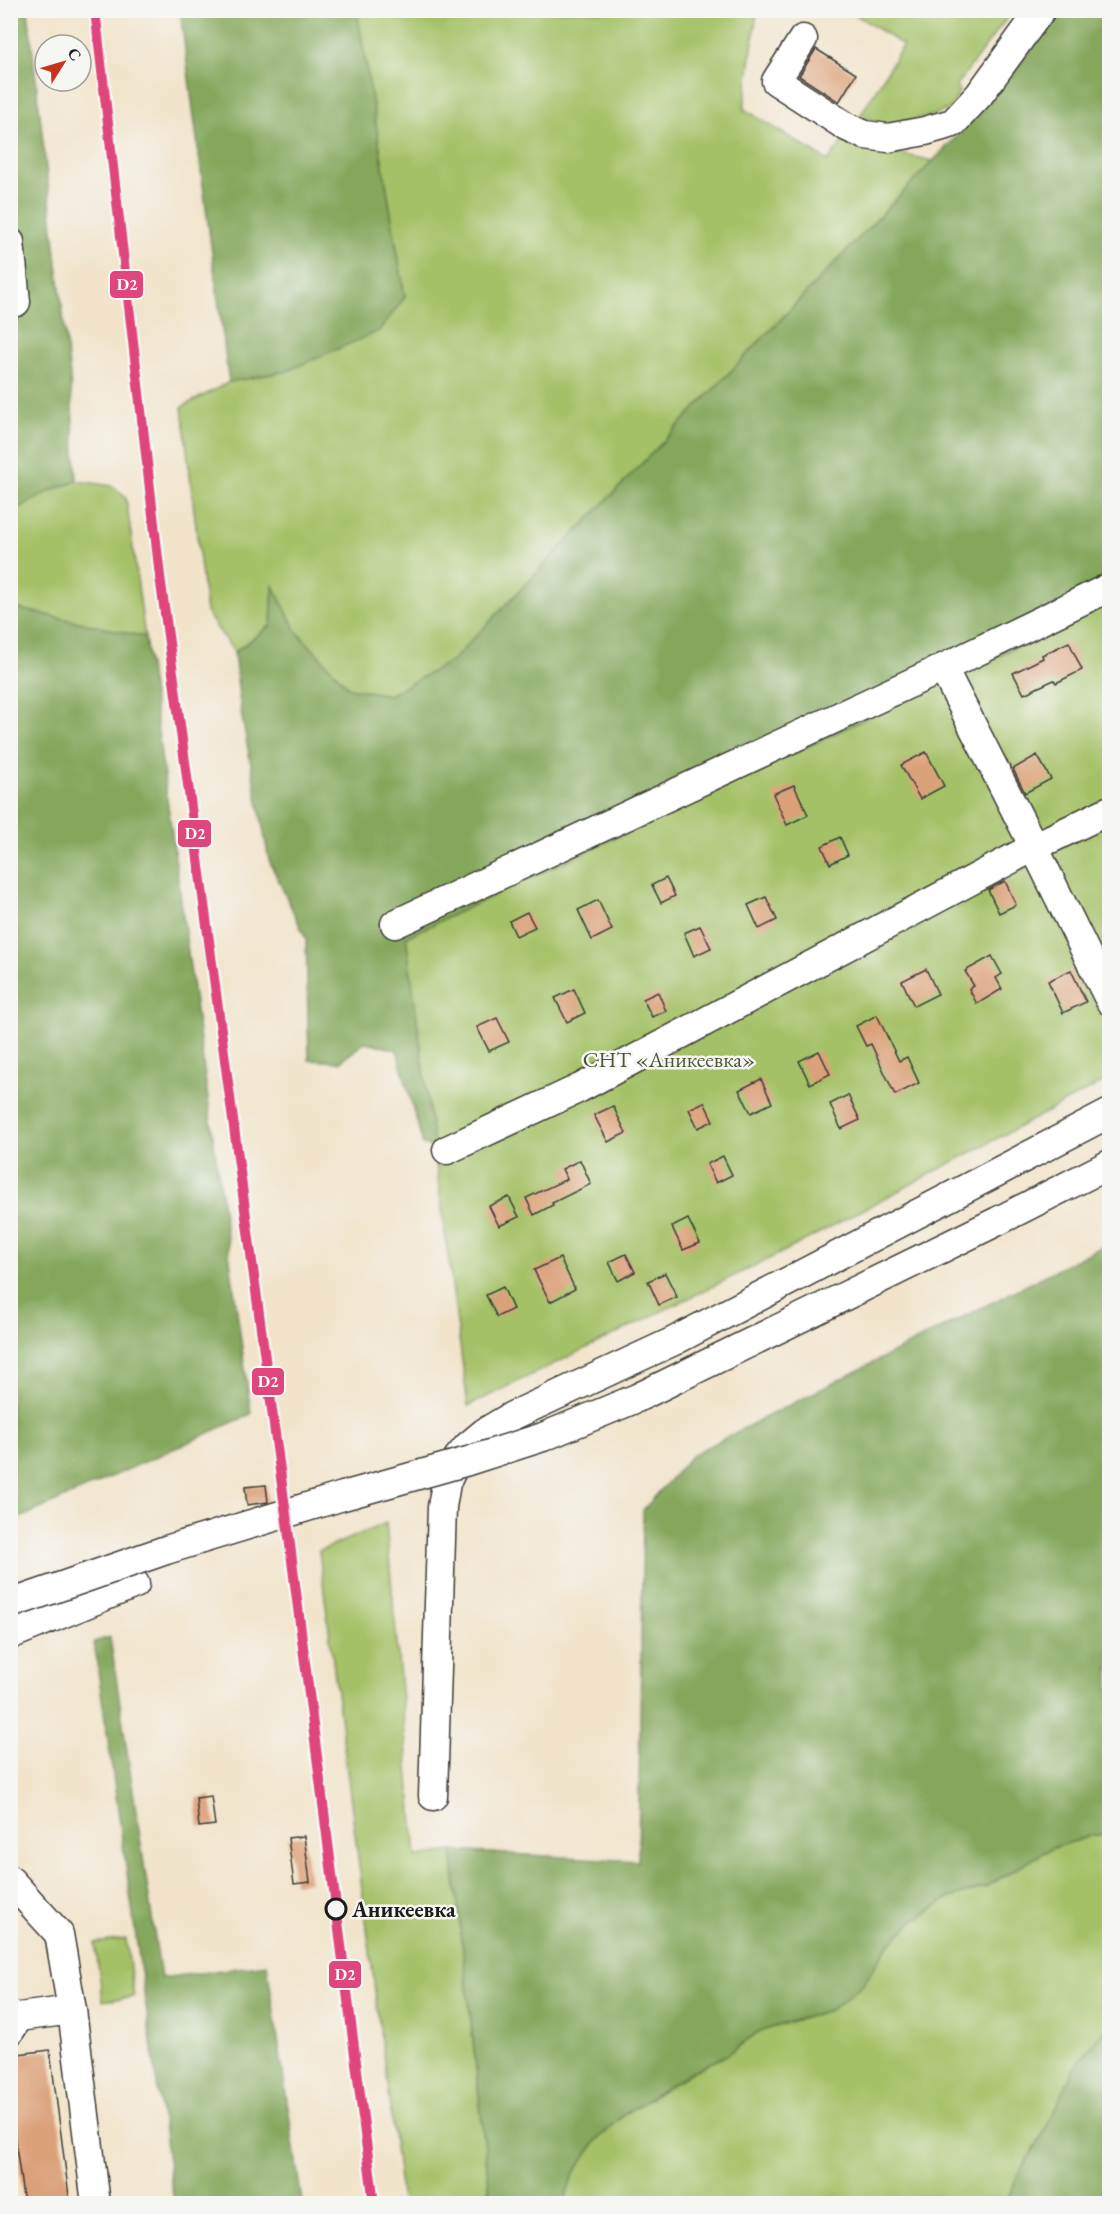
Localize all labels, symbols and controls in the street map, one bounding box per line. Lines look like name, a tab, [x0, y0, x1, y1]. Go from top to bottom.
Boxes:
north arrow	[33, 33, 93, 93]
text: С	[63, 43, 86, 65]
line badge: D2	[109, 270, 144, 299]
text: D2	[117, 274, 138, 295]
line badge: D2	[177, 819, 212, 848]
text: D2	[185, 823, 206, 844]
park label: СНТ «Аникеевка»	[583, 1045, 755, 1074]
line badge: D2	[251, 1367, 285, 1396]
text: D2	[258, 1371, 279, 1392]
place label: Аникеевка	[351, 1895, 456, 1924]
marker: Аникеевка	[325, 1898, 347, 1920]
line badge: D2	[328, 1960, 362, 1989]
text: D2	[335, 1964, 356, 1985]

